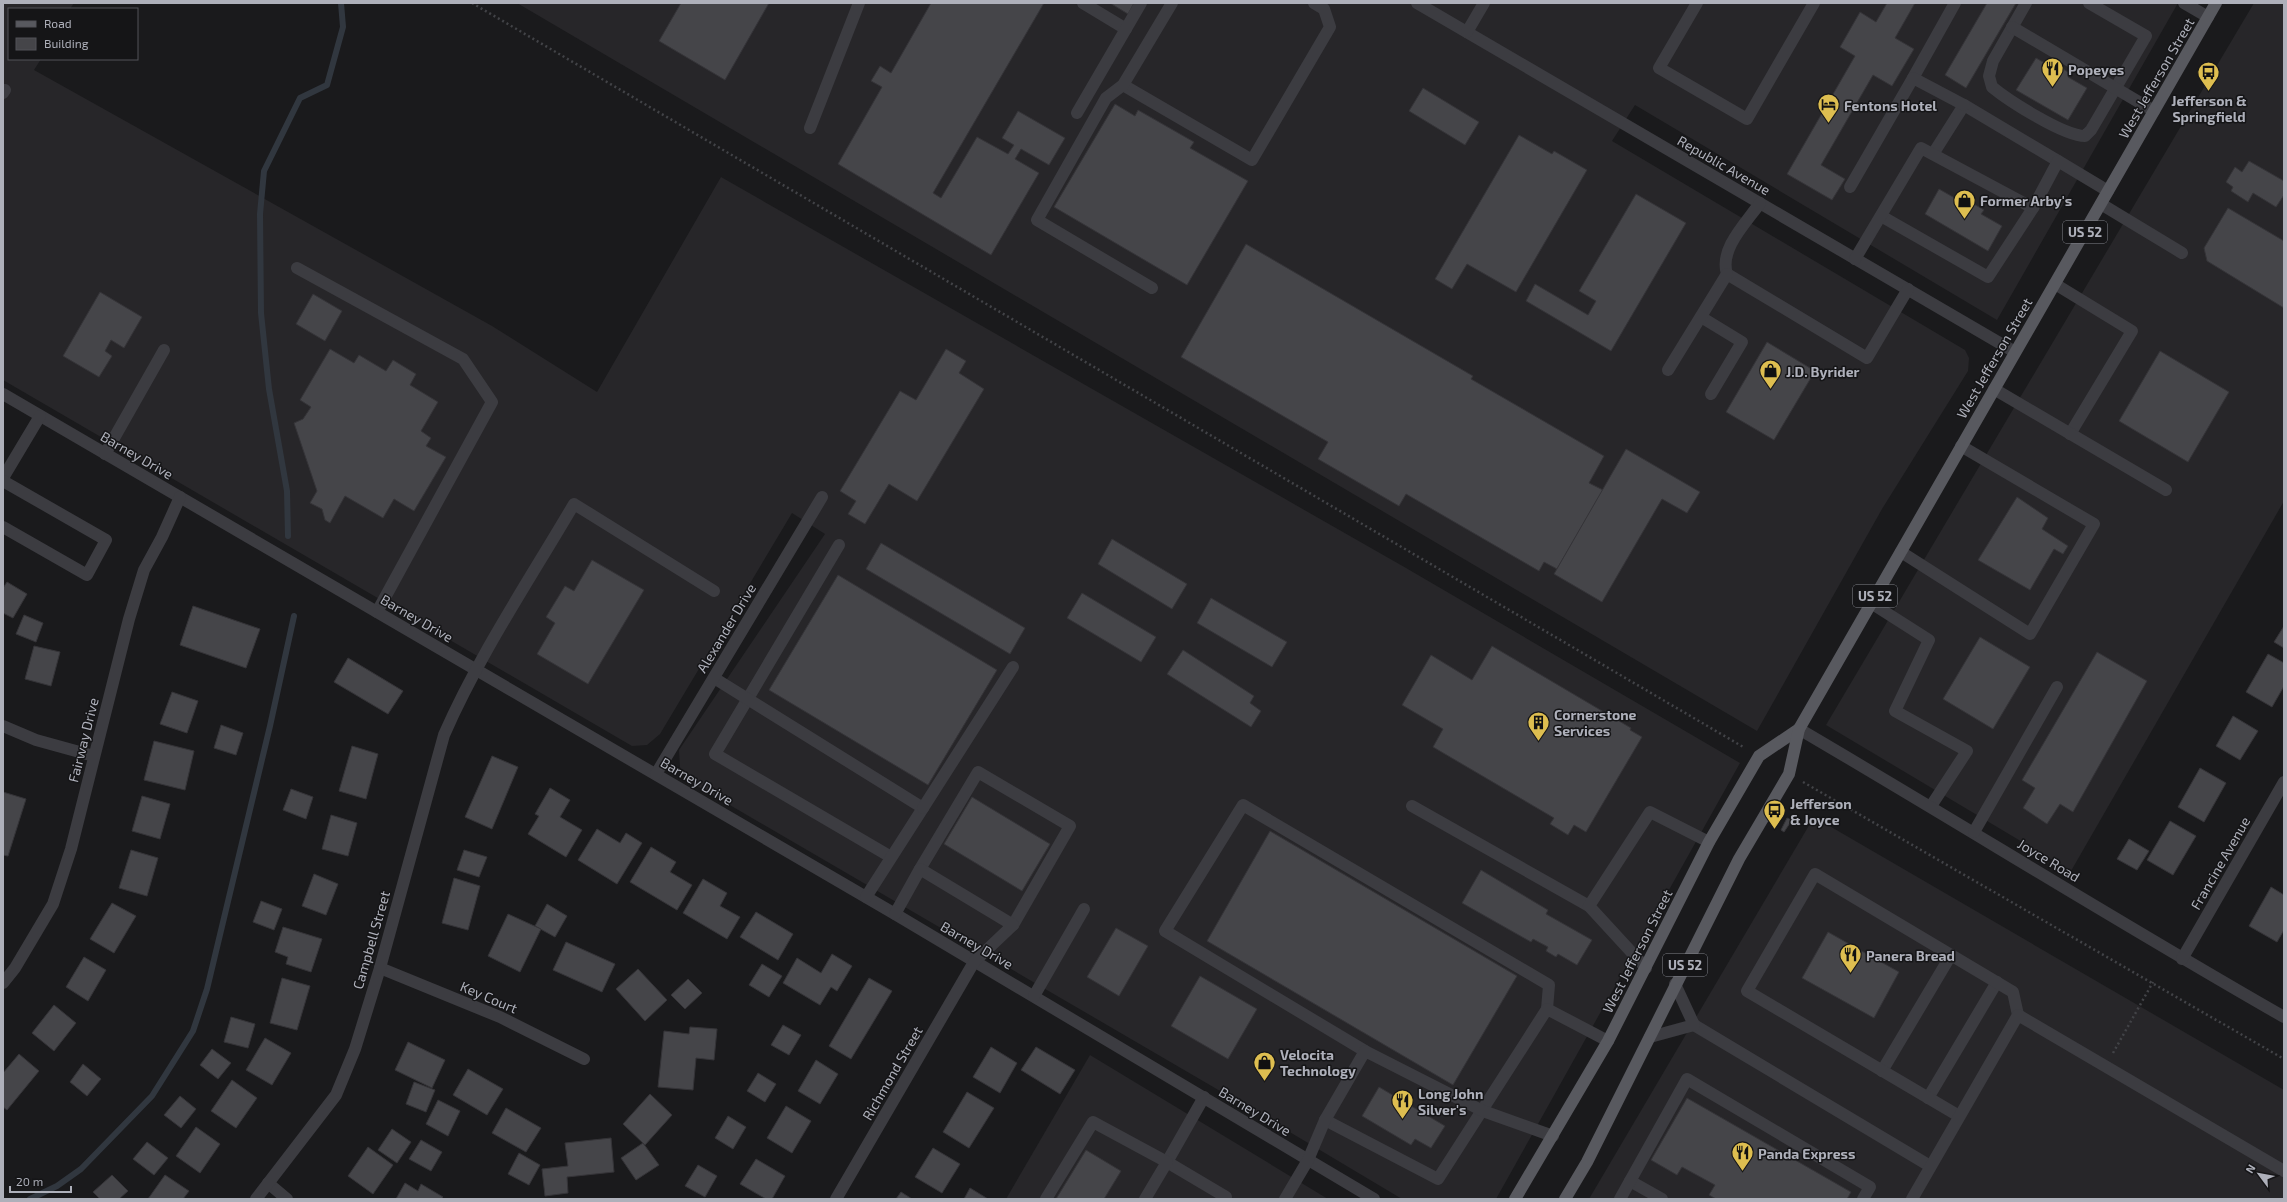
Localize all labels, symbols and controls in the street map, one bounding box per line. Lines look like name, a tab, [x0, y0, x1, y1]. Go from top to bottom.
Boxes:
legend	[8, 8, 138, 60]
street label: West Jefferson Street	[2115, 15, 2197, 141]
text: Road	[44, 16, 72, 30]
text: Building	[44, 36, 89, 50]
restaurant icon: Popeyes	[2039, 56, 2065, 89]
bus stop icon: Jefferson & Springfield	[2196, 59, 2222, 92]
place label: Popeyes	[2068, 61, 2124, 78]
hotel icon: Fentons Hotel	[1816, 92, 1842, 125]
place label: Jefferson & Springfield	[2171, 92, 2247, 125]
place label: Fentons Hotel	[1844, 97, 1937, 114]
street label: Republic Avenue	[1675, 132, 1773, 198]
shop icon: Former Arby's	[1951, 187, 1977, 220]
place label: Former Arby's	[1980, 192, 2072, 209]
road number: US 52	[2063, 221, 2107, 243]
street label: West Jefferson Street	[1953, 295, 2035, 421]
shop icon: J.D. Byrider	[1757, 358, 1783, 391]
place label: J.D. Byrider	[1786, 363, 1860, 380]
street label: Barney Drive	[98, 427, 176, 483]
street label: Alexander Drive	[693, 580, 759, 676]
road number: US 52	[1853, 585, 1897, 607]
street label: Barney Drive	[378, 590, 456, 646]
street label: Fairway Drive	[64, 696, 102, 784]
place label: Cornerstone Services	[1554, 706, 1637, 739]
building icon: Cornerstone Services	[1525, 709, 1551, 742]
street label: Barney Drive	[658, 753, 736, 809]
place label: Jefferson & Joyce	[1790, 795, 1852, 828]
bus stop icon: Jefferson & Joyce	[1761, 798, 1787, 831]
street label: Francine Avenue	[2187, 814, 2253, 912]
street label: Joyce Road	[2015, 835, 2083, 885]
street label: West Jefferson Street	[1598, 886, 1676, 1016]
street label: Campbell Street	[349, 889, 393, 991]
street label: Barney Drive	[938, 917, 1016, 973]
restaurant icon: Panera Bread	[1838, 942, 1864, 975]
place label: Panera Bread	[1866, 947, 1955, 964]
road number: US 52	[1663, 954, 1707, 976]
street label: Key Court	[458, 977, 520, 1017]
street label: Richmond Street	[858, 1023, 926, 1123]
place label: Velocita Technology	[1280, 1046, 1356, 1079]
shop icon: Velocita Technology	[1252, 1049, 1278, 1082]
street label: Barney Drive	[1216, 1083, 1294, 1139]
place label: Long John Silver's	[1418, 1085, 1483, 1118]
restaurant icon: Long John Silver's	[1390, 1088, 1416, 1121]
restaurant icon: Panda Express	[1729, 1140, 1755, 1173]
place label: Panda Express	[1758, 1145, 1855, 1162]
north arrow	[2239, 1154, 2279, 1194]
text: N	[2242, 1162, 2258, 1175]
scale bar	[10, 1168, 71, 1194]
text: 20 m	[16, 1174, 43, 1188]

